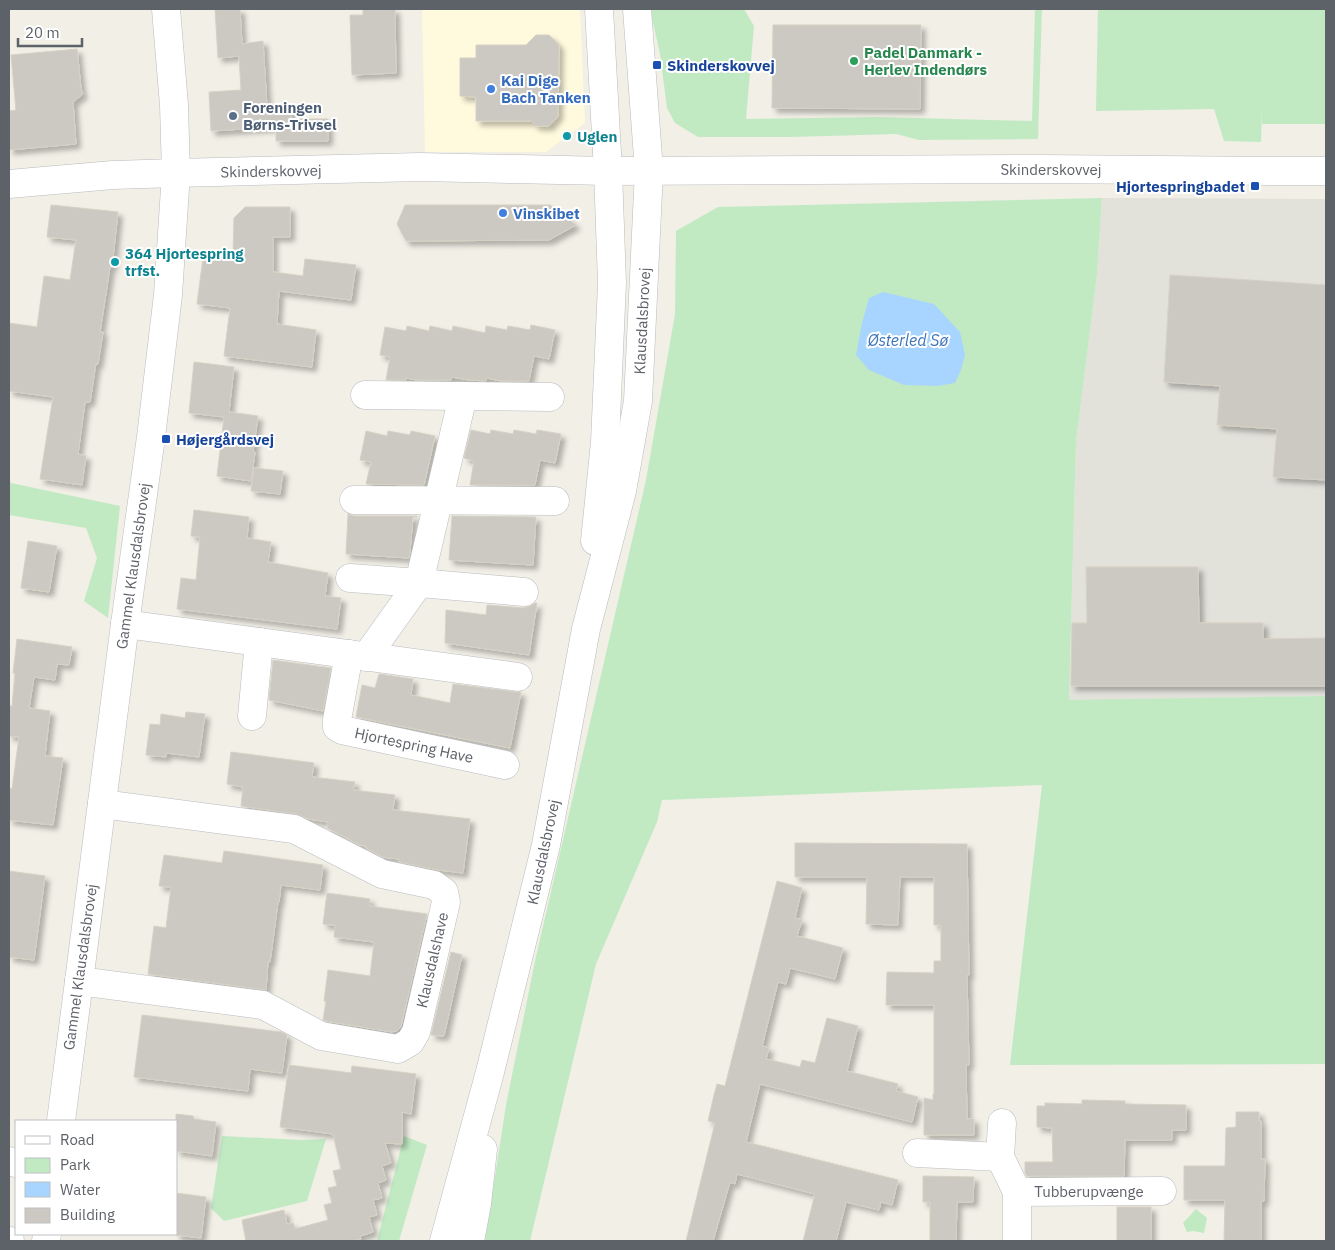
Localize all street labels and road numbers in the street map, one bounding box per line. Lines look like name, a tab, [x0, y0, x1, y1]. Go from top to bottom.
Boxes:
street label: Skinderskovvej	[1000, 160, 1102, 179]
street label: Skinderskovvej	[220, 161, 322, 181]
street label: Klausdalsbrovej	[630, 267, 654, 375]
street label: Gammel Klausdalsbrovej	[112, 482, 154, 650]
street label: Hjortespring Have	[353, 723, 475, 767]
street label: Klausdalsbrovej	[523, 798, 563, 906]
street label: Gammel Klausdalsbrovej	[59, 883, 101, 1051]
street label: Klausdalshave	[412, 910, 452, 1010]
street label: Tubberupvænge	[1034, 1182, 1144, 1201]

